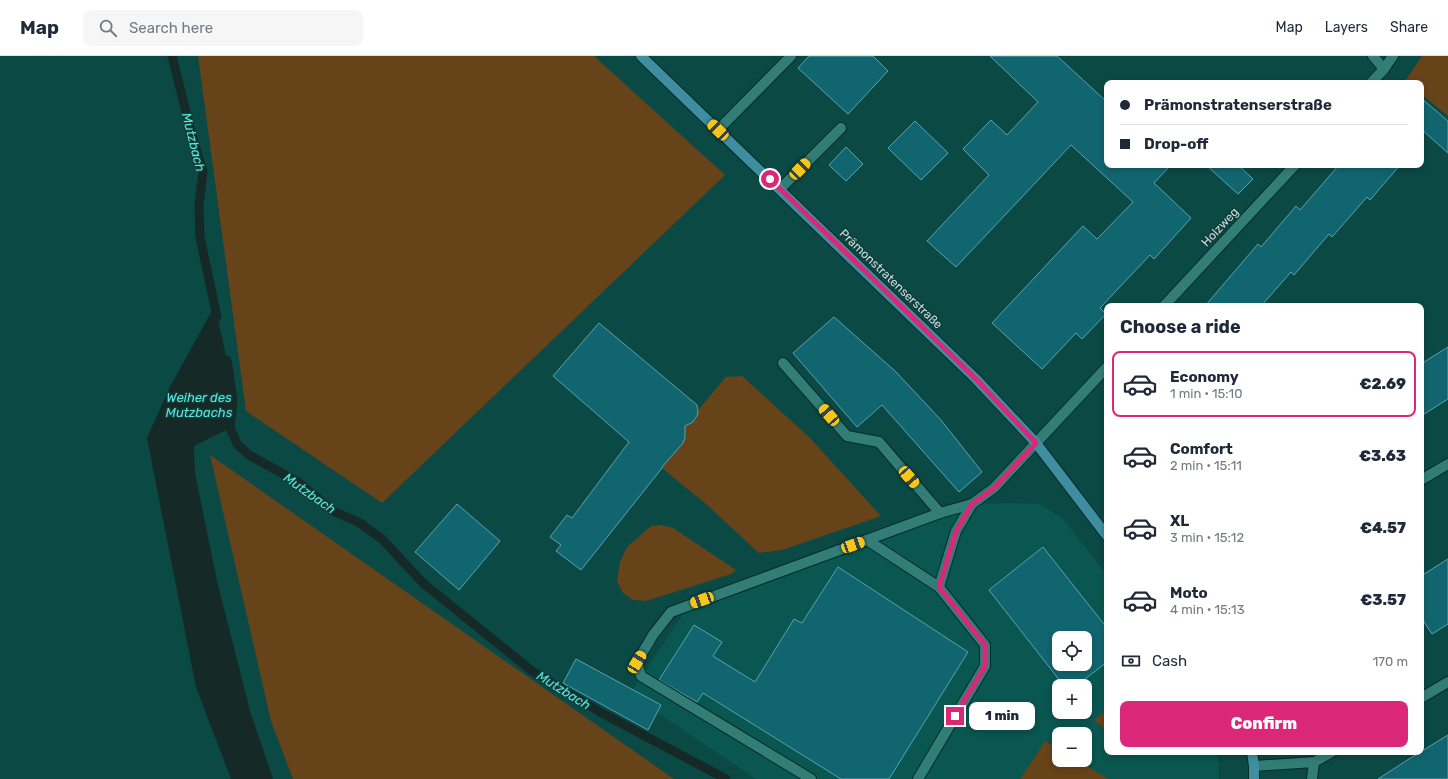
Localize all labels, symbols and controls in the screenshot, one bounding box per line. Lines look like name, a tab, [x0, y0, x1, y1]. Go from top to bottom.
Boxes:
search box	[83, 10, 363, 46]
text: Map	[20, 16, 59, 39]
icon: search	[97, 17, 119, 39]
text: Search here	[129, 19, 213, 37]
text: Map	[1276, 19, 1303, 36]
text: Layers	[1325, 19, 1368, 36]
text: Share	[1390, 19, 1428, 36]
text: Prämonstratenserstraße	[1144, 96, 1332, 114]
water label: Mutzbach	[179, 111, 208, 173]
car	[705, 117, 731, 143]
text: Drop-off	[1144, 135, 1208, 153]
car	[787, 156, 813, 182]
route start	[761, 170, 779, 188]
street label: Holzweg	[1199, 205, 1241, 249]
street label: Prämonstratenserstraße	[837, 226, 945, 332]
text: Choose a ride	[1120, 316, 1241, 338]
icon: car	[1122, 366, 1158, 402]
text: Economy	[1170, 368, 1239, 386]
text: €2.69	[1359, 375, 1406, 393]
text: 1 min · 15:10	[1170, 386, 1242, 401]
water label: Weiher des Mutzbachs	[166, 390, 233, 420]
car	[817, 402, 841, 428]
icon: car	[1122, 438, 1158, 474]
text: Comfort	[1170, 440, 1233, 458]
text: €3.63	[1359, 447, 1406, 465]
text: 2 min · 15:11	[1170, 458, 1242, 473]
car	[897, 464, 921, 490]
water label: Mutzbach	[281, 470, 339, 517]
icon: car	[1122, 510, 1158, 546]
text: XL	[1170, 512, 1189, 530]
text: €4.57	[1360, 519, 1406, 537]
text: 3 min · 15:12	[1170, 530, 1244, 545]
car	[840, 535, 866, 555]
icon: car	[1122, 582, 1158, 618]
text: Moto	[1170, 584, 1208, 602]
car	[689, 590, 715, 610]
text: €3.57	[1360, 591, 1406, 609]
text: 4 min · 15:13	[1170, 602, 1245, 617]
map controls	[1052, 631, 1092, 767]
button: locate	[1052, 631, 1092, 671]
car	[626, 649, 648, 675]
icon: cash	[1120, 650, 1142, 672]
text: Cash	[1152, 652, 1187, 670]
text: 170 m	[1373, 654, 1408, 669]
water label: Mutzbach	[534, 668, 593, 713]
button: +	[1052, 679, 1092, 719]
button: Confirm	[1120, 701, 1408, 747]
callout: 1 min	[969, 702, 1035, 730]
route end	[946, 707, 964, 725]
text: 1 min	[985, 708, 1019, 723]
button: −	[1052, 727, 1092, 767]

